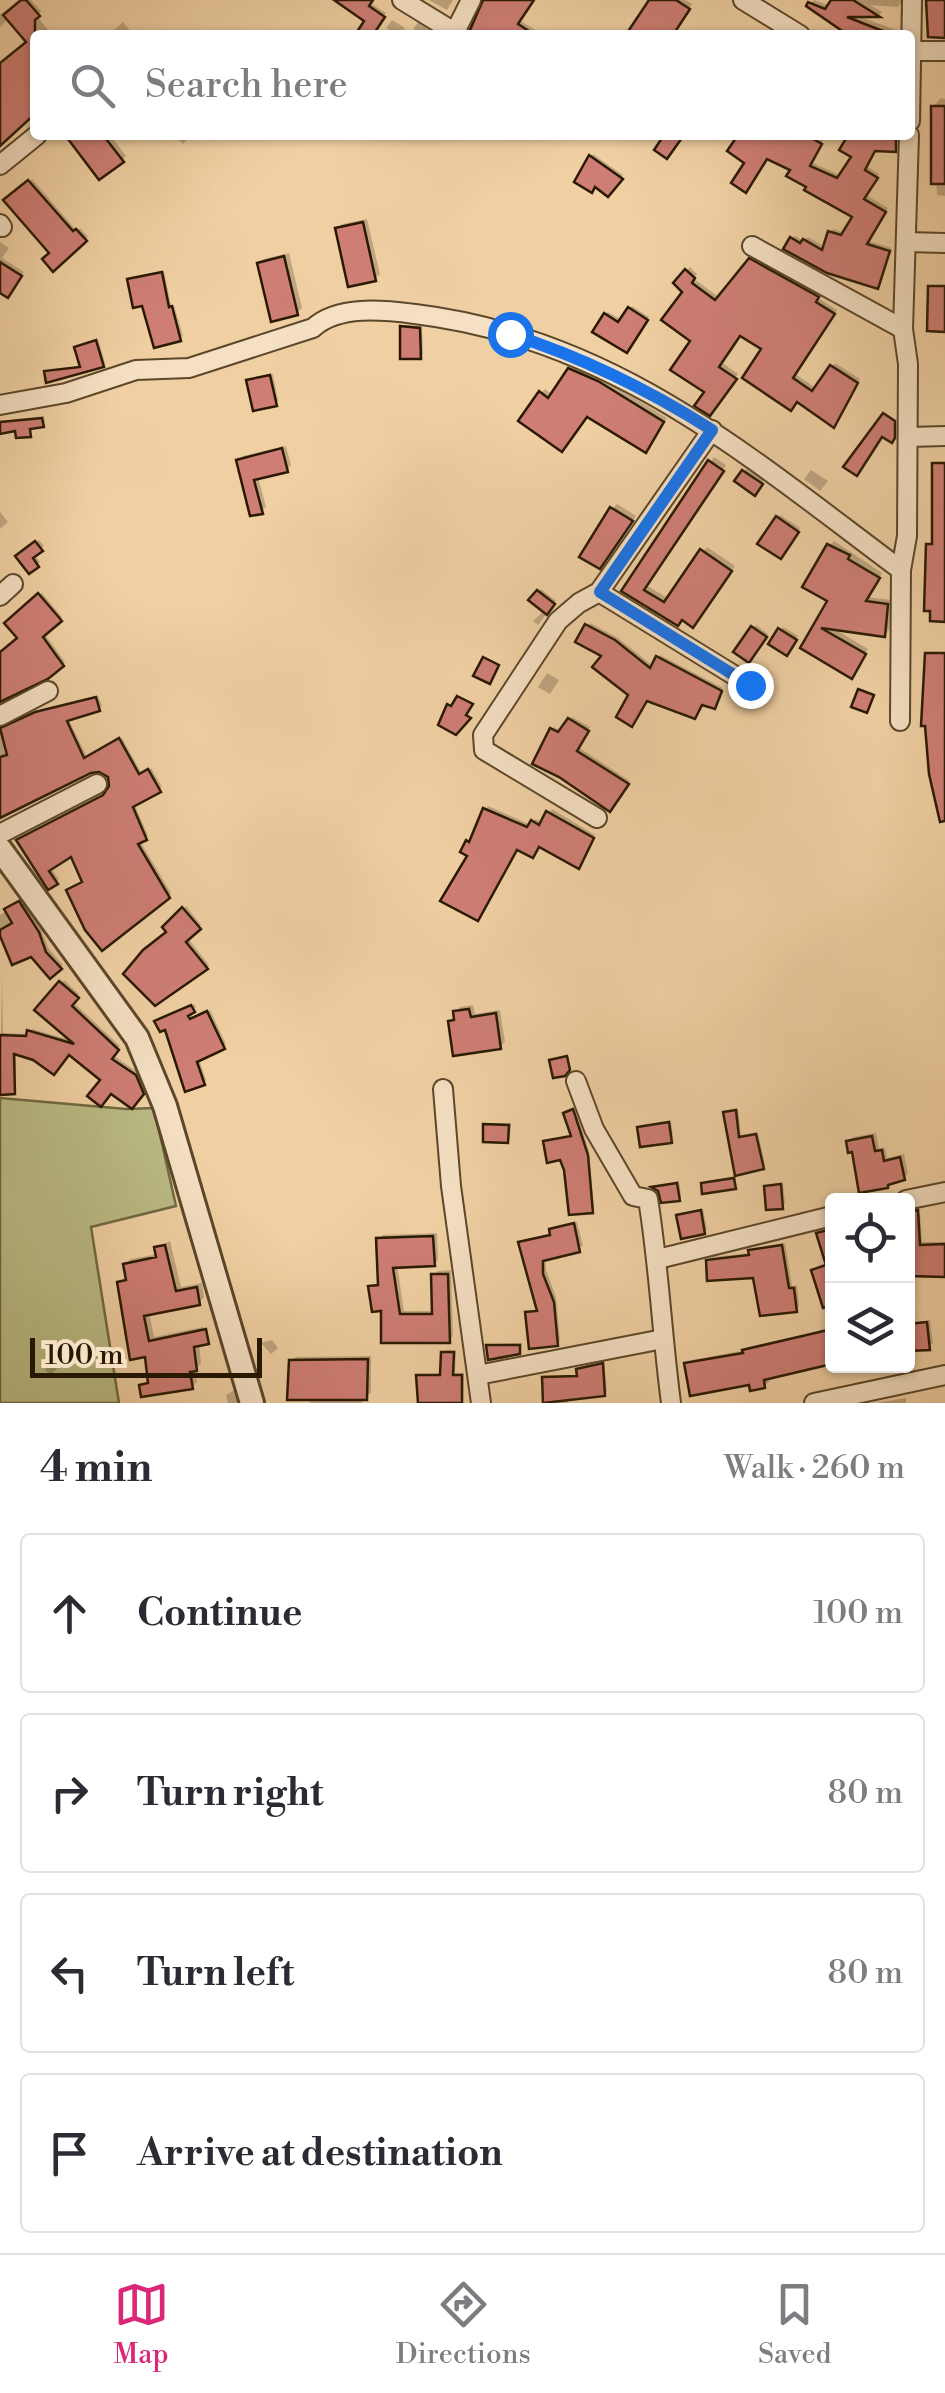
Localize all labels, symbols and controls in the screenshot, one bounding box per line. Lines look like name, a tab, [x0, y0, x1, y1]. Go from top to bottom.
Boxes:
search box	[30, 30, 915, 140]
icon: search	[65, 58, 120, 113]
text: Search here	[145, 62, 348, 109]
route start	[488, 312, 534, 358]
route end	[728, 663, 774, 709]
map controls	[825, 1193, 915, 1373]
button: locate	[825, 1193, 915, 1283]
button: layers	[825, 1283, 915, 1373]
scale bar	[30, 1333, 262, 1378]
text: 100 m	[45, 1338, 124, 1373]
text: 4 min	[40, 1442, 152, 1495]
text: Walk · 260 m	[724, 1448, 905, 1488]
icon: ahead	[42, 1586, 97, 1641]
text: Continue	[137, 1590, 302, 1637]
text: 100 m	[813, 1593, 903, 1633]
icon: right	[42, 1766, 97, 1821]
text: Turn right	[137, 1770, 323, 1817]
text: 80 m	[828, 1773, 903, 1813]
icon: left	[42, 1946, 97, 2001]
text: Turn left	[137, 1950, 294, 1997]
text: 80 m	[828, 1953, 903, 1993]
icon: arrive	[42, 2126, 97, 2181]
text: Arrive at destination	[137, 2130, 503, 2177]
tab: Map	[114, 2277, 169, 2372]
tab: Directions	[396, 2277, 531, 2372]
tab: Saved	[758, 2277, 831, 2372]

